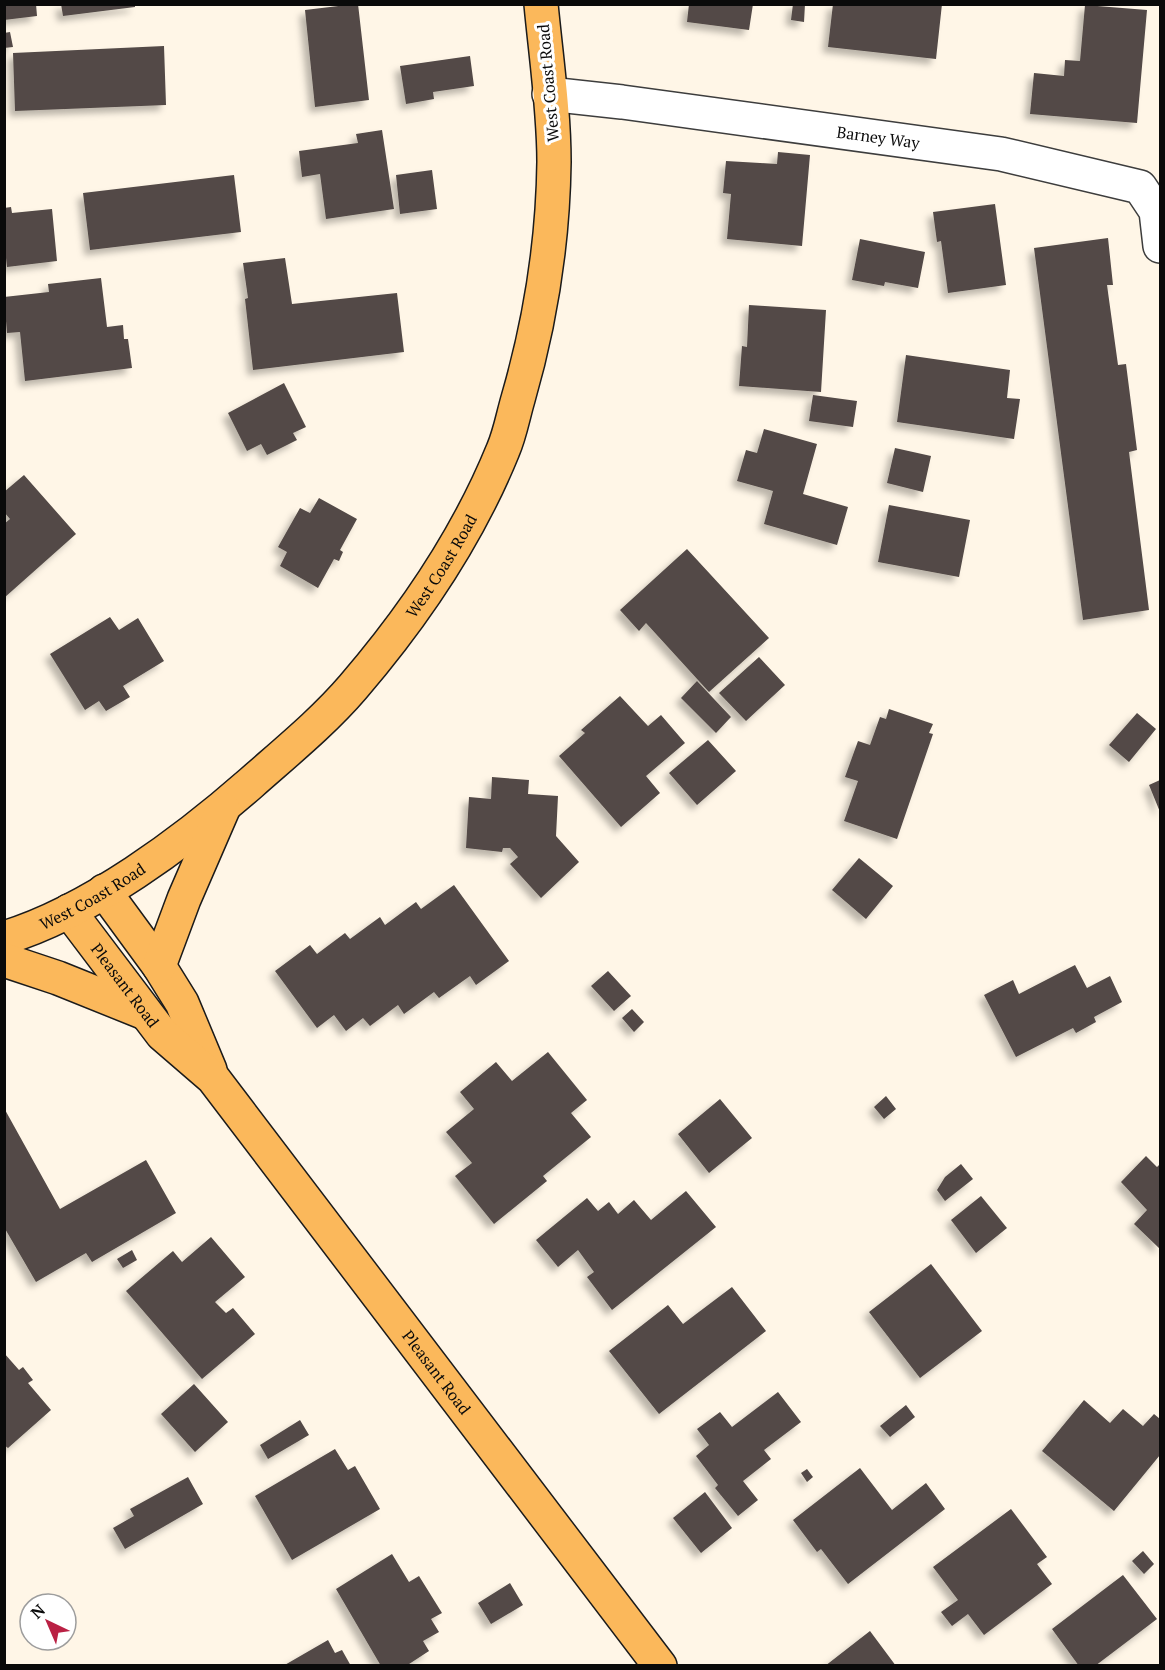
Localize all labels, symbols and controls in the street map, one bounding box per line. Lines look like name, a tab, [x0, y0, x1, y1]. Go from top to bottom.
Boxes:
street label: West Coast Road	[532, 23, 564, 143]
street label: Barney Way	[835, 121, 922, 154]
street label: West Coast Road	[401, 510, 482, 622]
street label: West Coast Road	[36, 858, 150, 935]
street label: Pleasant Road	[86, 938, 164, 1032]
street label: Pleasant Road	[397, 1325, 476, 1419]
north arrow	[18, 1592, 78, 1652]
text: N	[26, 1599, 50, 1623]

